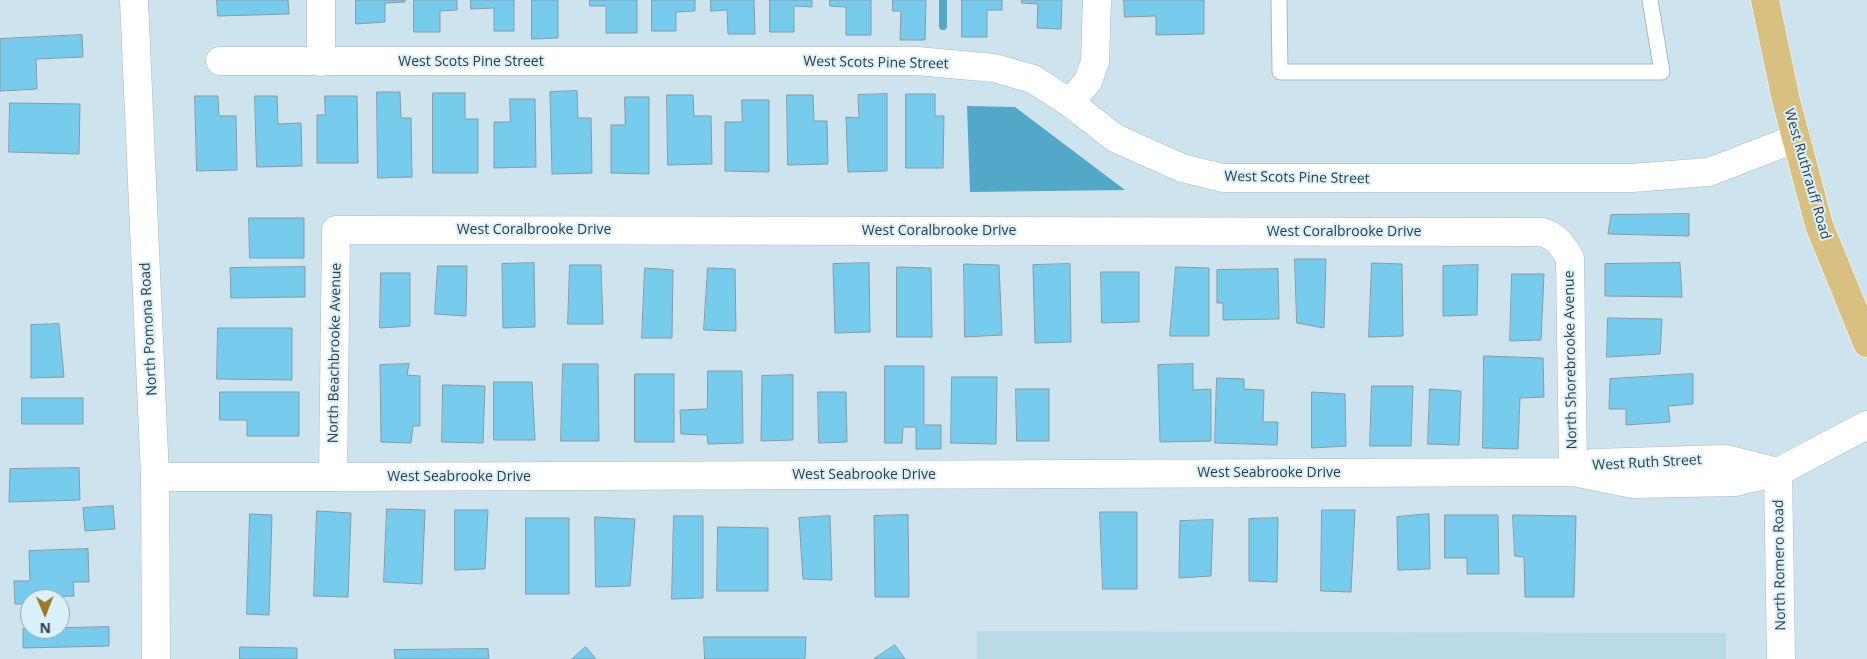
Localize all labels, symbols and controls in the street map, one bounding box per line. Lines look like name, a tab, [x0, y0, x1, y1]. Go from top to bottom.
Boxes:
street label: West Scots Pine Street	[803, 53, 949, 73]
street label: West Scots Pine Street	[398, 54, 544, 70]
street label: West Ruthrauff Road	[1780, 107, 1834, 241]
street label: West Scots Pine Street	[1224, 168, 1370, 188]
street label: West Coralbrooke Drive	[457, 222, 611, 238]
street label: West Coralbrooke Drive	[862, 223, 1016, 239]
street label: West Coralbrooke Drive	[1267, 224, 1421, 240]
street label: North Pomona Road	[137, 262, 161, 396]
street label: North Beachbrooke Avenue	[325, 263, 345, 443]
street label: North Shorebrooke Avenue	[1561, 270, 1581, 450]
street label: West Ruth Street	[1592, 452, 1702, 474]
street label: West Seabrooke Drive	[1197, 465, 1341, 481]
street label: West Seabrooke Drive	[792, 467, 936, 483]
street label: West Seabrooke Drive	[387, 469, 531, 485]
street label: North Romero Road	[1770, 499, 1790, 631]
north arrow	[20, 589, 70, 639]
text: N	[39, 619, 51, 638]

